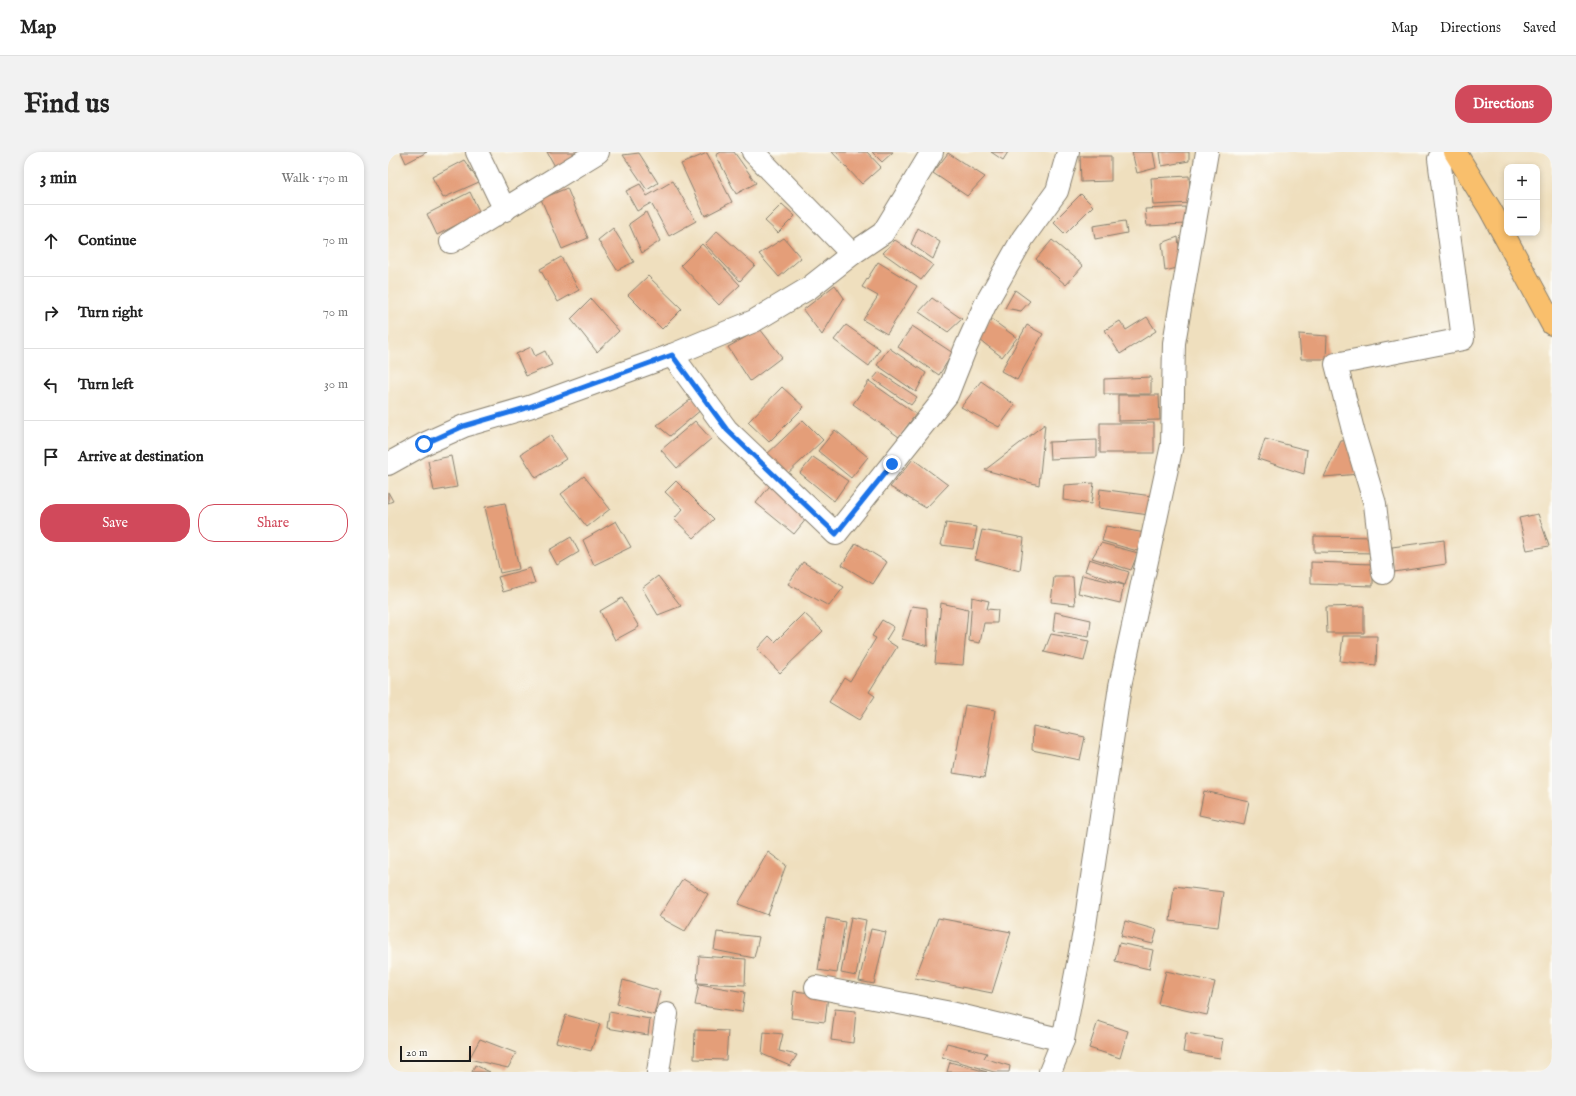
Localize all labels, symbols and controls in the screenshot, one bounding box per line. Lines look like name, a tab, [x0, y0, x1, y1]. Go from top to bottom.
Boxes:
text: Map	[20, 16, 56, 40]
text: Map	[1391, 19, 1418, 37]
text: Directions	[1440, 19, 1501, 37]
text: Saved	[1523, 19, 1556, 37]
button: Directions	[1455, 85, 1552, 123]
text: Find us	[24, 87, 110, 122]
map controls	[1504, 164, 1540, 236]
button: +	[1504, 164, 1540, 200]
text: 3 min	[40, 168, 77, 189]
text: Walk · 170 m	[282, 170, 348, 187]
button: −	[1504, 200, 1540, 236]
icon: ahead	[40, 230, 62, 252]
text: Continue	[78, 231, 136, 250]
text: 70 m	[323, 232, 348, 249]
icon: right	[40, 302, 62, 324]
text: Turn right	[78, 303, 143, 322]
text: 70 m	[323, 304, 348, 321]
icon: left	[40, 374, 62, 396]
text: Turn left	[78, 375, 134, 394]
text: 30 m	[324, 376, 348, 393]
route start	[415, 435, 433, 453]
icon: arrive	[40, 446, 62, 468]
text: Arrive at destination	[78, 447, 204, 466]
route end	[883, 455, 901, 473]
button: Save	[40, 504, 190, 542]
button: Share	[198, 504, 348, 542]
scale bar	[400, 1044, 471, 1063]
text: 20 m	[406, 1046, 427, 1060]

